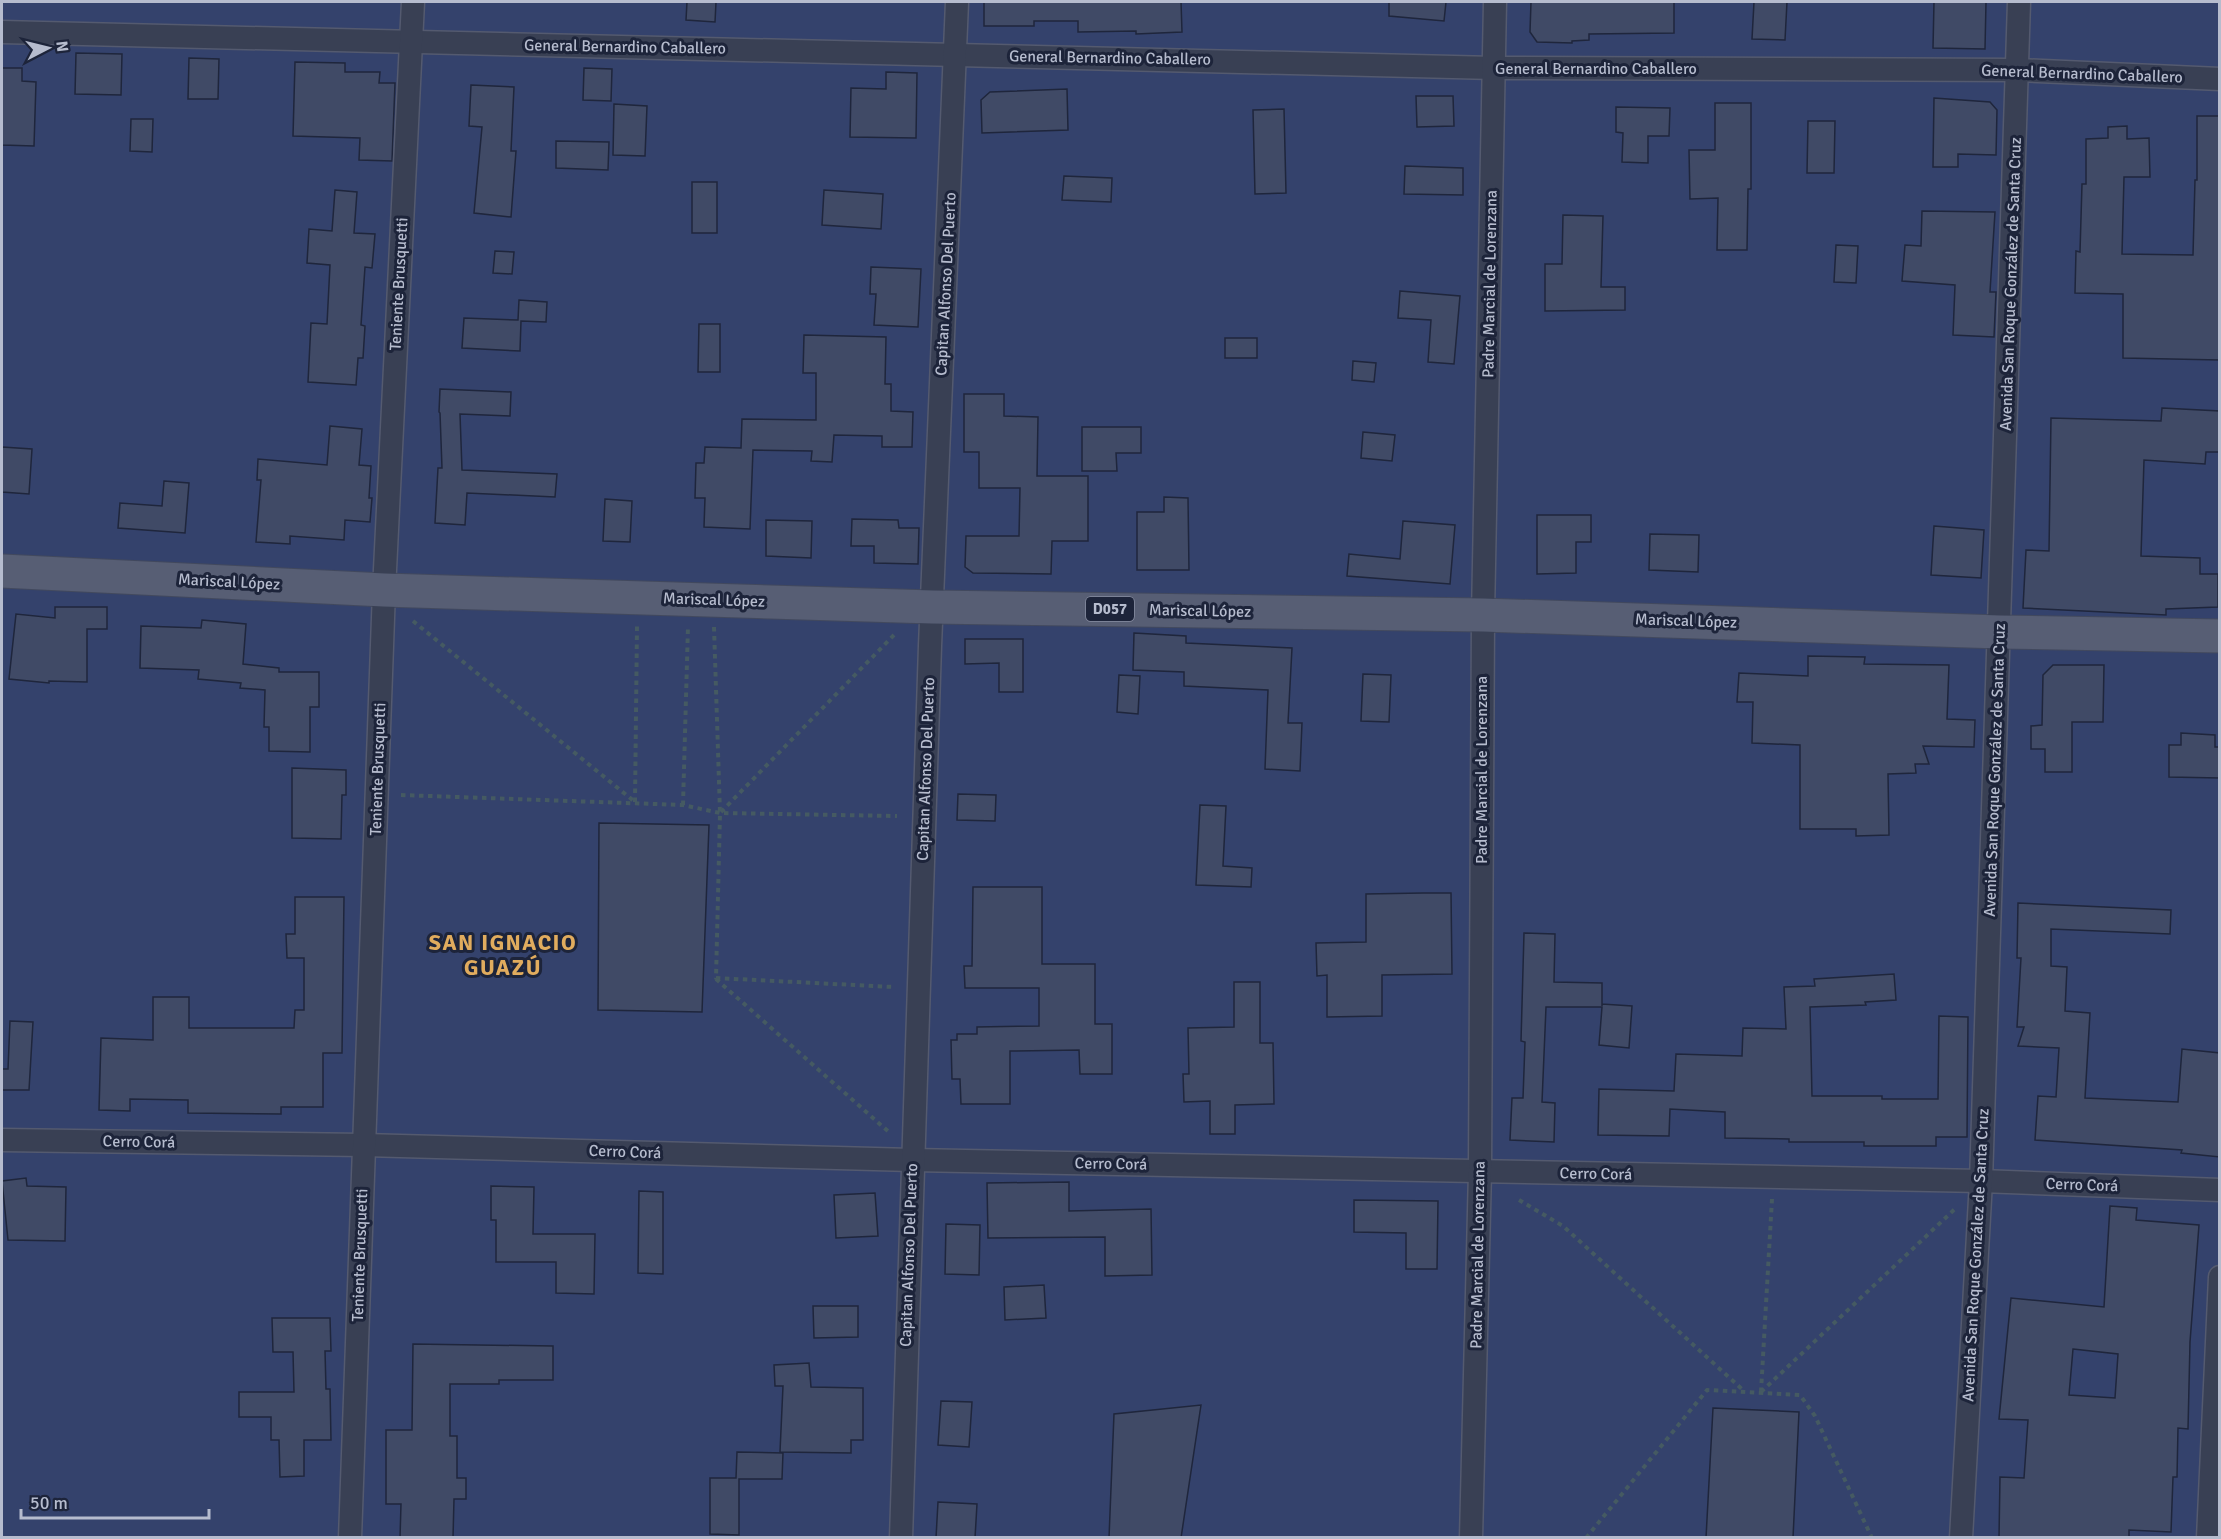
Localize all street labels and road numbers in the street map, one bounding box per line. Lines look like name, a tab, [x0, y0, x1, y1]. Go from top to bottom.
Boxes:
street label: General Bernardino Caballero	[524, 35, 726, 59]
street label: General Bernardino Caballero	[1009, 46, 1211, 70]
street label: General Bernardino Caballero	[1495, 59, 1697, 79]
street label: General Bernardino Caballero	[1981, 60, 2183, 88]
street label: Avenida San Roque González de Santa Cruz	[1996, 137, 2026, 431]
street label: Padre Marcial de Lorenzana	[1478, 190, 1502, 378]
street label: Capitan Alfonso Del Puerto	[931, 192, 961, 376]
street label: Teniente Brusquetti	[386, 217, 412, 351]
street label: Mariscal López	[177, 569, 281, 595]
street label: Mariscal López	[663, 588, 765, 612]
road number: D057	[1086, 597, 1134, 621]
street label: Mariscal López	[1149, 600, 1251, 622]
street label: Mariscal López	[1635, 609, 1737, 633]
street label: Avenida San Roque González de Santa Cruz	[1980, 623, 2010, 917]
street label: Padre Marcial de Lorenzana	[1472, 676, 1492, 864]
street label: Capitan Alfonso Del Puerto	[913, 677, 939, 861]
street label: Teniente Brusquetti	[366, 702, 390, 836]
street label: Avenida San Roque González de Santa Cruz	[1958, 1108, 1994, 1402]
street label: Cerro Corá	[103, 1131, 175, 1153]
street label: Cerro Corá	[588, 1141, 662, 1163]
street label: Cerro Corá	[1075, 1153, 1147, 1175]
street label: Padre Marcial de Lorenzana	[1466, 1161, 1490, 1349]
street label: Capitan Alfonso Del Puerto	[896, 1163, 922, 1347]
street label: Cerro Corá	[1560, 1163, 1632, 1185]
street label: Cerro Corá	[2045, 1174, 2119, 1196]
street label: Teniente Brusquetti	[348, 1188, 372, 1322]

